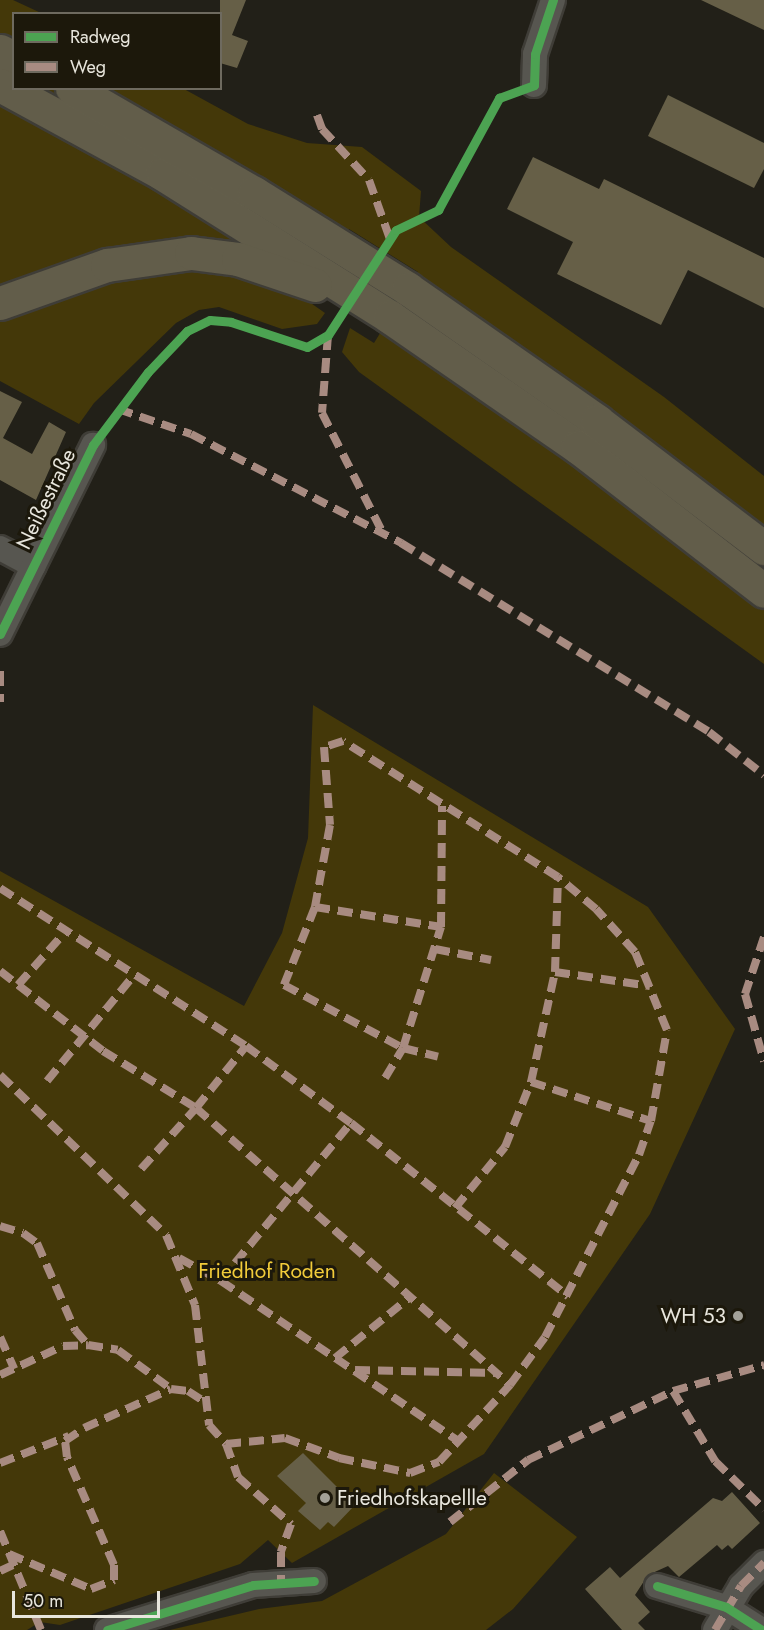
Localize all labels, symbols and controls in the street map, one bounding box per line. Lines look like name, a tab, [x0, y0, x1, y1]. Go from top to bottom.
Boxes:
legend	[12, 12, 222, 90]
text: Radweg	[70, 24, 131, 50]
text: Weg	[70, 54, 106, 80]
street label: Neißestraße	[11, 445, 81, 553]
park label: Friedhof Roden	[198, 1258, 336, 1284]
place label: WH 53	[661, 1303, 726, 1329]
marker: WH 53	[731, 1309, 745, 1323]
place label: Friedhofskapellle	[337, 1485, 487, 1511]
marker: Friedhofskapellle	[318, 1491, 332, 1505]
scale bar	[15, 1579, 164, 1617]
text: 50 m	[23, 1588, 63, 1614]

